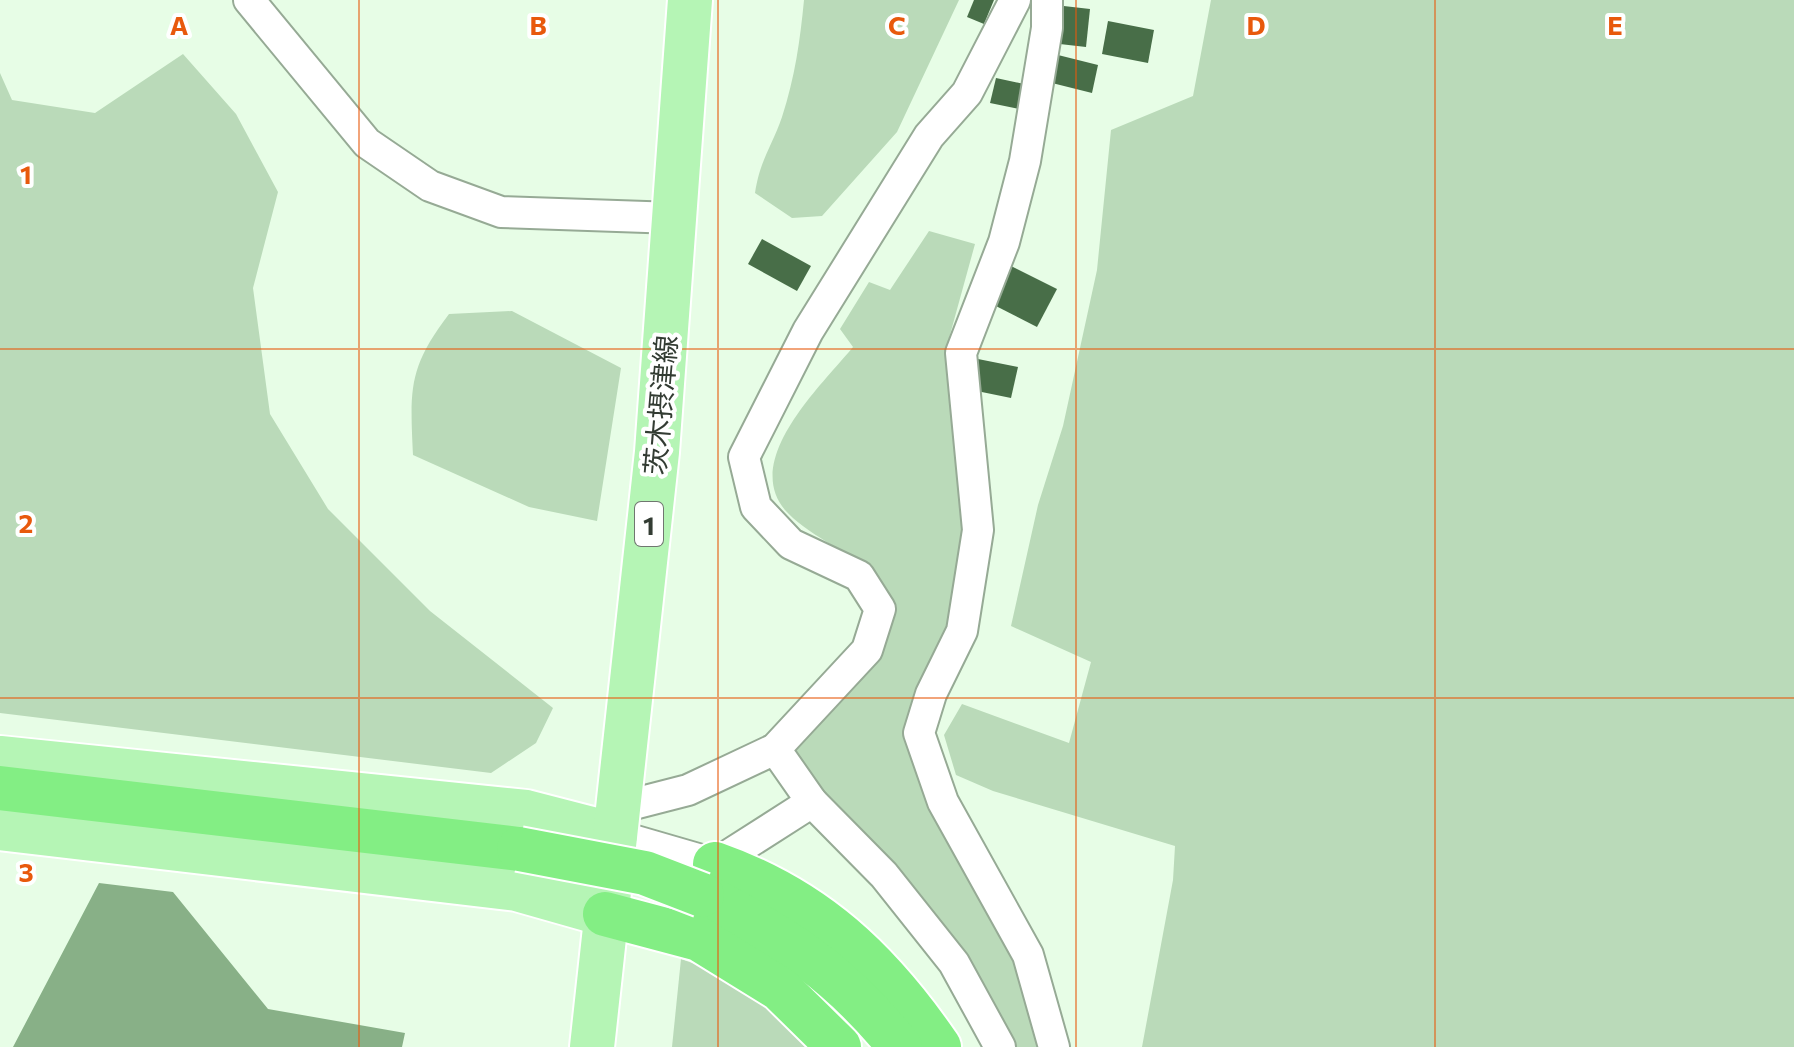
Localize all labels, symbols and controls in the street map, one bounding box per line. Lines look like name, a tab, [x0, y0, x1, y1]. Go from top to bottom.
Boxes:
text: A	[170, 9, 189, 40]
text: B	[529, 9, 547, 40]
text: C	[888, 9, 906, 40]
text: D	[1246, 9, 1266, 40]
text: E	[1607, 9, 1623, 40]
text: 1	[20, 158, 32, 189]
street label: 茨木摂津線	[637, 334, 683, 476]
road number: 1	[635, 502, 663, 546]
text: 2	[19, 507, 33, 538]
text: 3	[18, 856, 34, 887]

